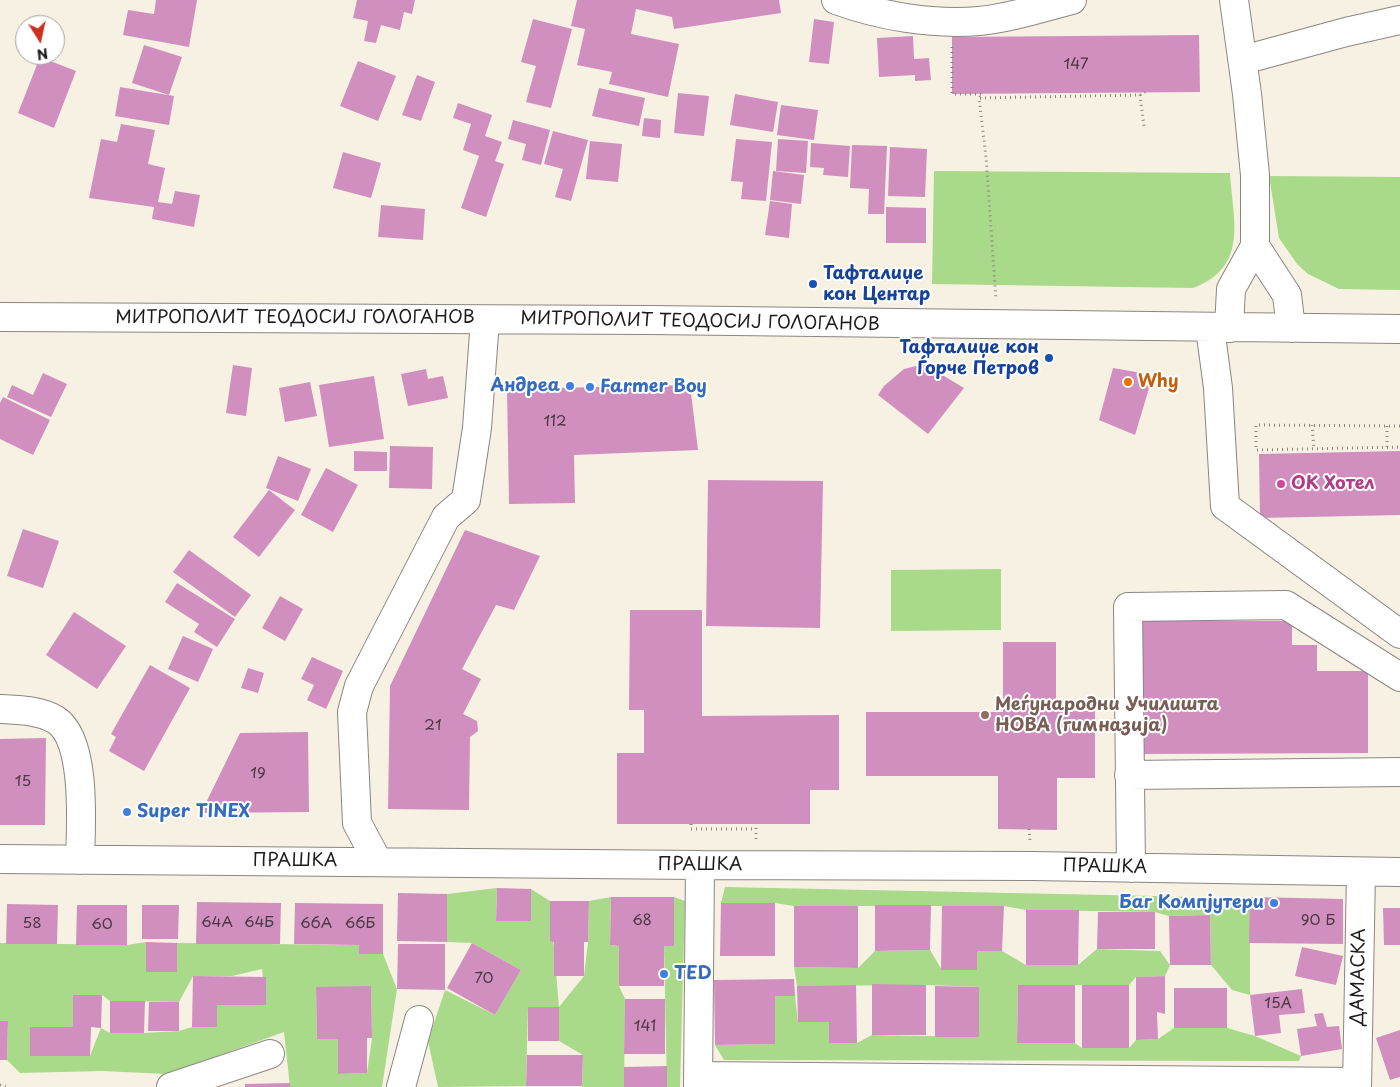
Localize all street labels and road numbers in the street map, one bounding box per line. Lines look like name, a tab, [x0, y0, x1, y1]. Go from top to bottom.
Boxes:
street label: МИТРОПОЛИТ ТЕОДОСИЈ ГОЛОГАНОВ	[115, 307, 475, 329]
street label: МИТРОПОЛИТ ТЕОДОСИЈ ГОЛОГАНОВ	[520, 308, 880, 336]
street label: ПРАШКА	[253, 850, 337, 872]
street label: ПРАШКА	[658, 854, 742, 876]
street label: ПРАШКА	[1063, 855, 1147, 879]
street label: ДАМАСКА	[1347, 928, 1371, 1026]

